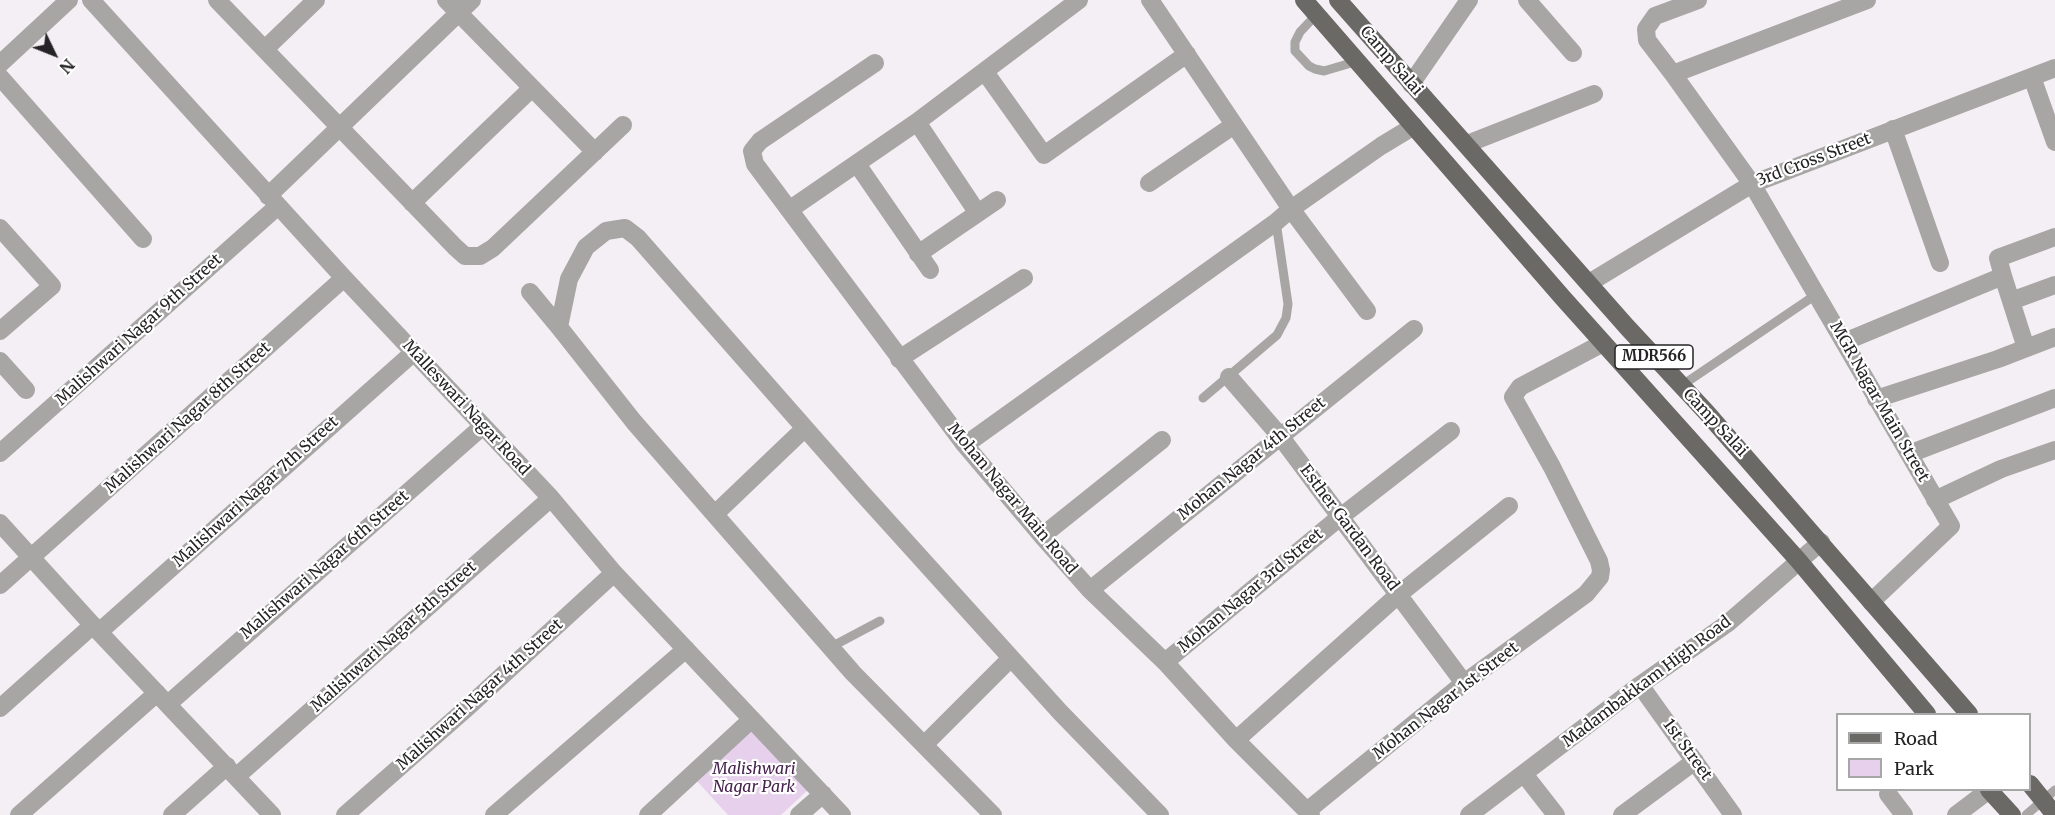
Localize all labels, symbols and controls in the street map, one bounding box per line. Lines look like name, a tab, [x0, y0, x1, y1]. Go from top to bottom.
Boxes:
street label: Camp Salai	[1356, 22, 1426, 100]
north arrow	[24, 24, 84, 84]
text: N	[56, 55, 79, 78]
street label: 3rd Cross Street	[1754, 129, 1874, 191]
street label: Malishwari Nagar 9th Street	[52, 250, 226, 410]
street label: MGR Nagar Main Street	[1825, 318, 1933, 486]
street label: Malleswari Nagar Road	[398, 336, 534, 480]
street label: Malishwari Nagar 8th Street	[101, 338, 275, 498]
road number: MDR566	[1615, 345, 1693, 369]
street label: Camp Salai	[1679, 385, 1751, 461]
street label: Mohan Nagar 4th Street	[1174, 394, 1330, 524]
street label: Malishwari Nagar 7th Street	[169, 413, 343, 571]
street label: Mohan Nagar Main Road	[943, 420, 1081, 578]
street label: Esther Gardan Road	[1295, 461, 1403, 595]
street label: Malishwari Nagar 6th Street	[237, 487, 413, 643]
street label: Mohan Nagar 3rd Street	[1175, 525, 1327, 657]
street label: Malishwari Nagar 5th Street	[307, 558, 481, 716]
street label: Madambakkam High Road	[1559, 612, 1735, 752]
street label: Malishwari Nagar 4th Street	[393, 615, 567, 775]
street label: Mohan Nagar 1st Street	[1370, 638, 1522, 764]
legend	[1836, 713, 2031, 791]
street label: 1st Street	[1658, 716, 1716, 784]
text: Road	[1894, 727, 1938, 750]
text: Park	[1894, 757, 1934, 780]
park label: Malishwari Nagar Park	[713, 759, 795, 797]

